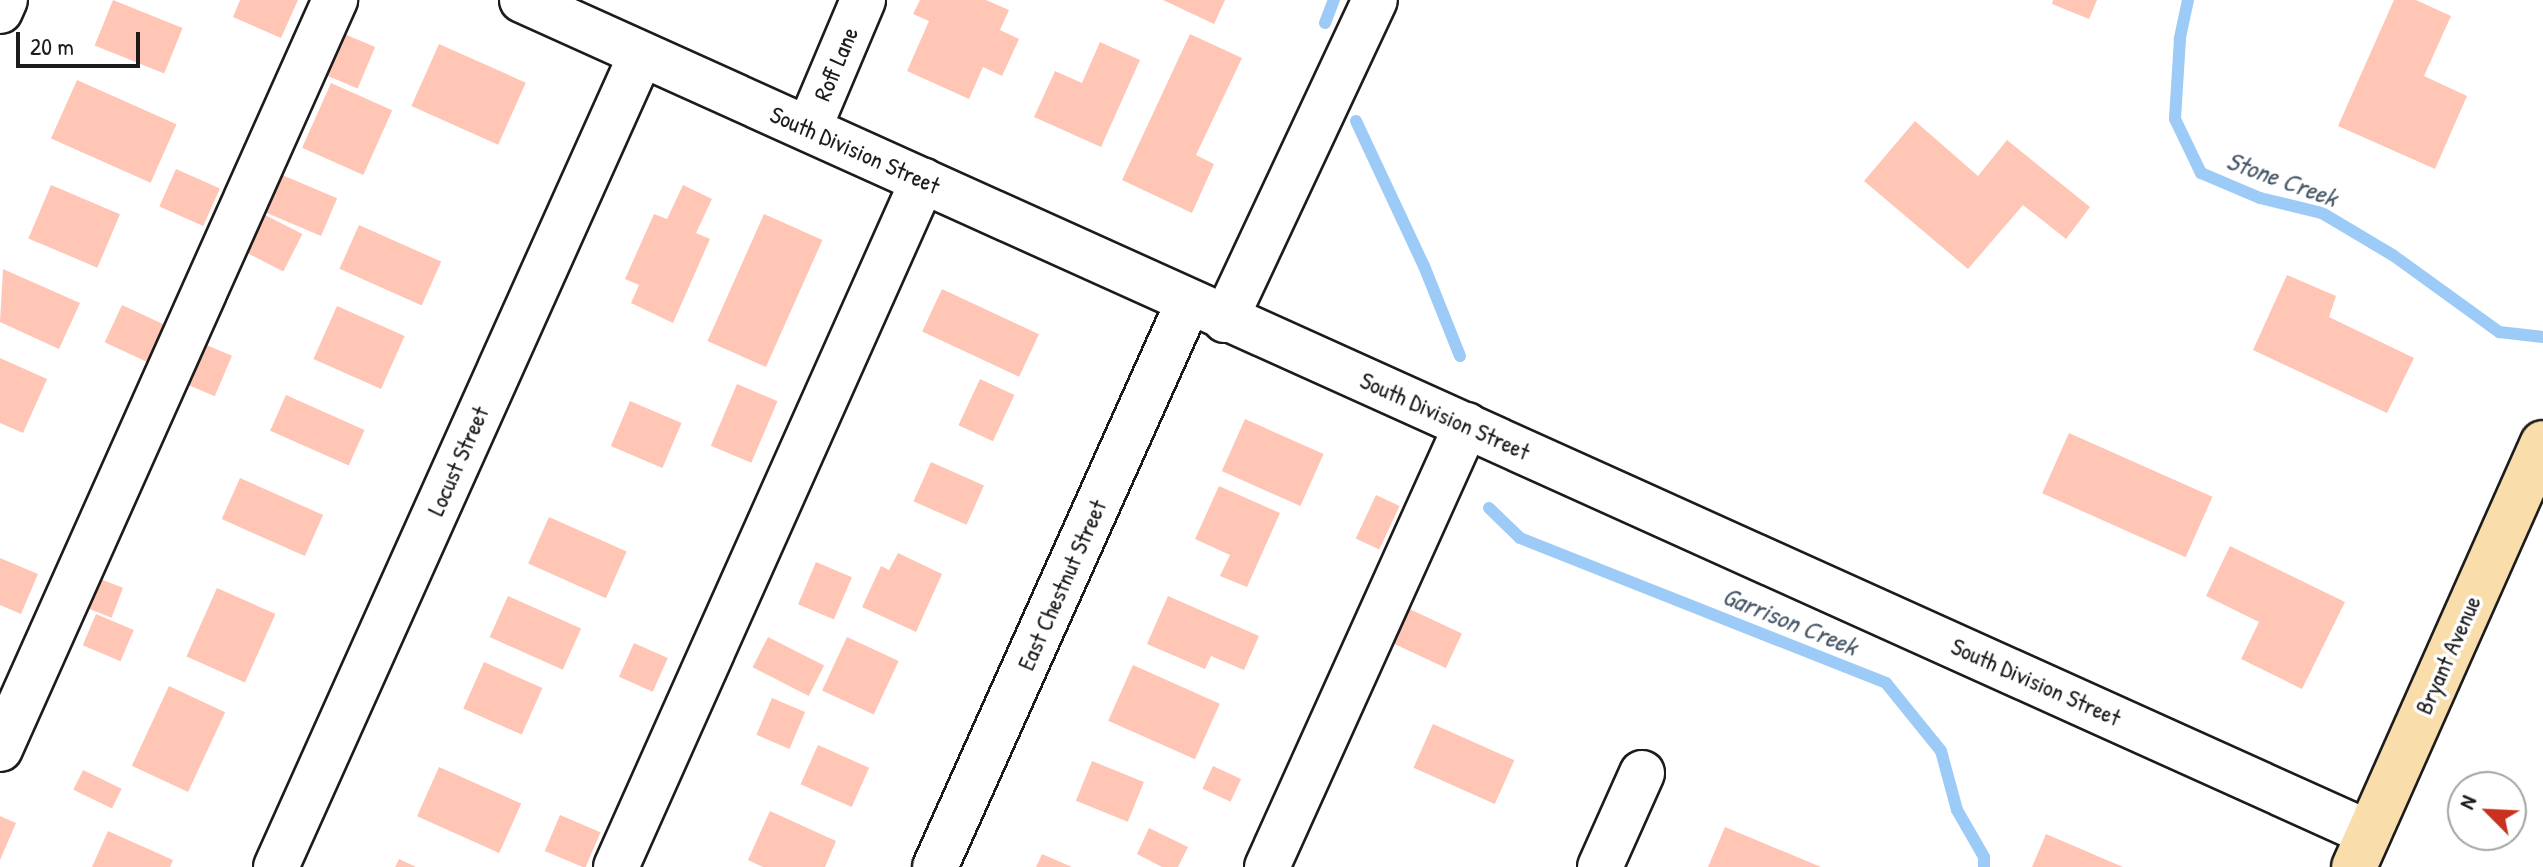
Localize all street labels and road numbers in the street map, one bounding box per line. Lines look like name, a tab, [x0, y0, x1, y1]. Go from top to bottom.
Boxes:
street label: Roff Lane	[808, 23, 864, 105]
street label: South Division Street	[766, 100, 944, 200]
street label: South Division Street	[1356, 366, 1534, 466]
street label: Locust Street	[421, 402, 495, 520]
street label: East Chestnut Street	[1012, 495, 1112, 675]
street label: Bryant Avenue	[2409, 591, 2487, 719]
street label: South Division Street	[1947, 632, 2125, 732]

